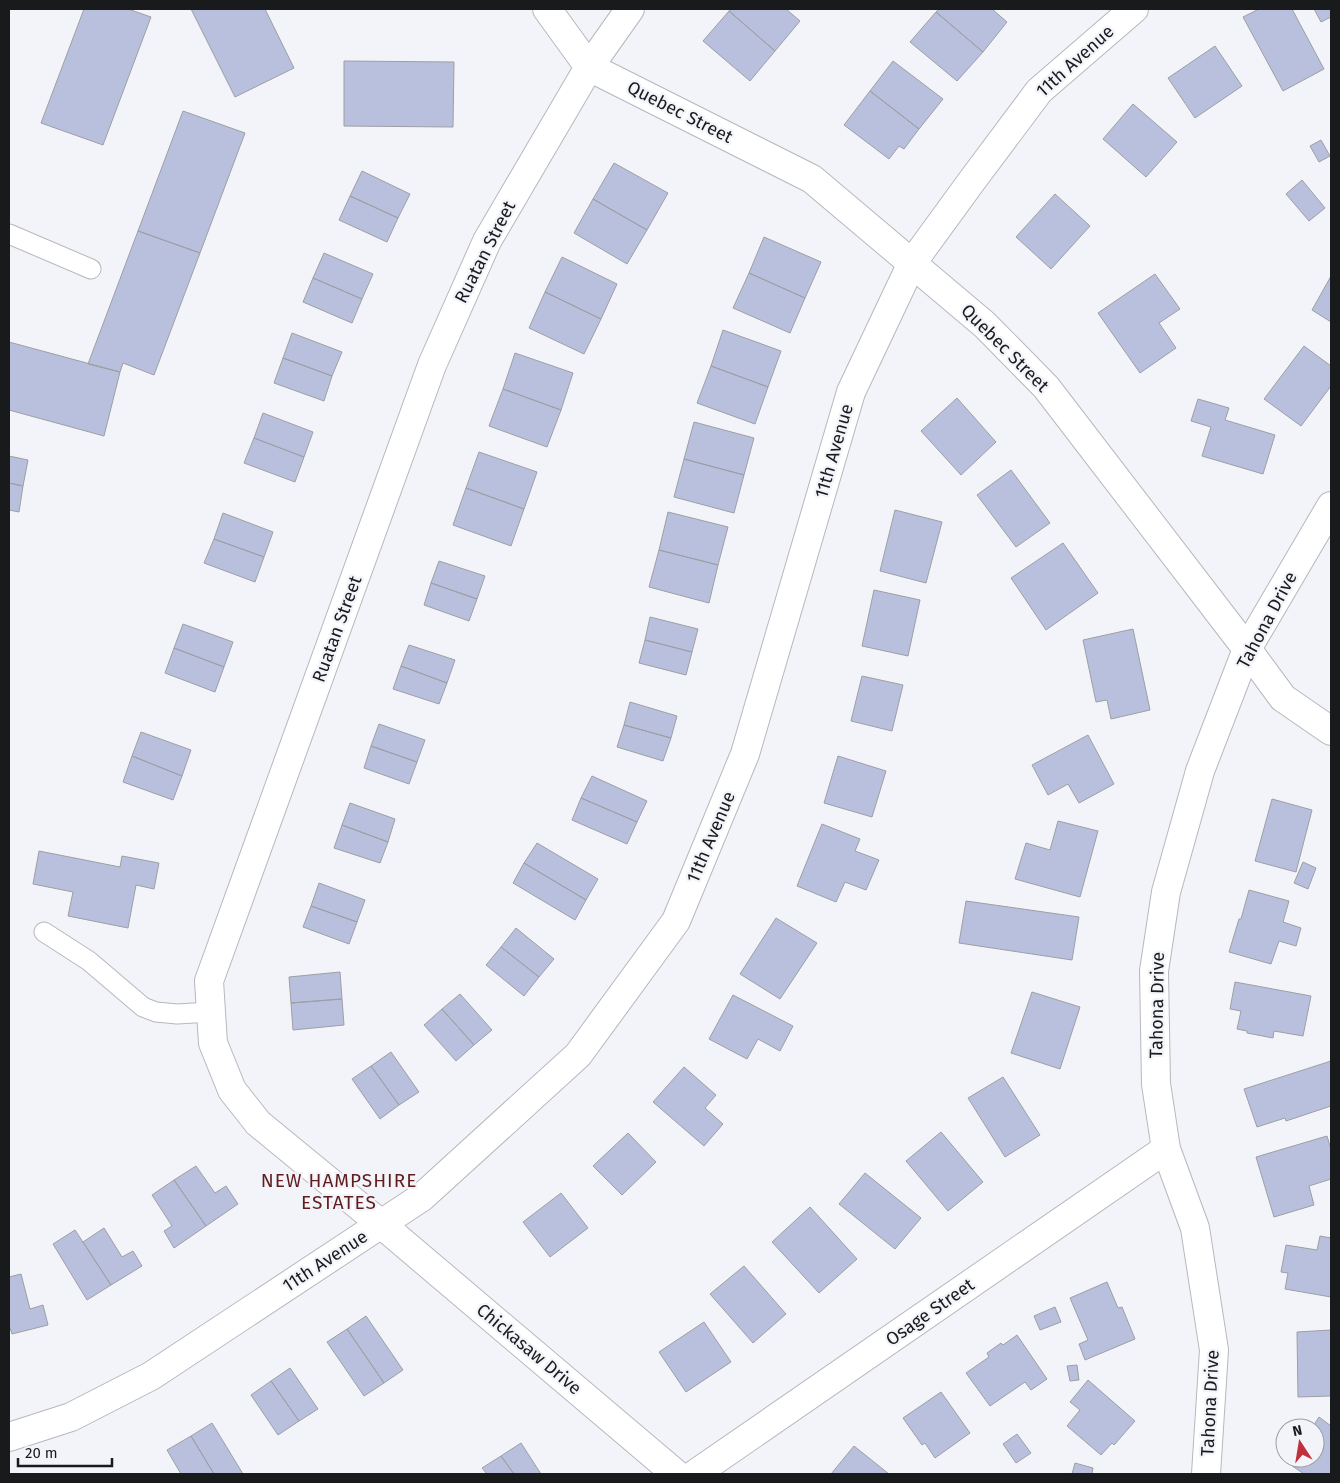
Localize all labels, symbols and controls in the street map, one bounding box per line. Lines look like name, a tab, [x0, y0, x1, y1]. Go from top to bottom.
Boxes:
street label: 11th Avenue	[1032, 20, 1118, 102]
street label: Quebec Street	[624, 76, 737, 148]
street label: Ruatan Street	[450, 197, 520, 307]
street label: Quebec Street	[956, 299, 1054, 397]
street label: 11th Avenue	[810, 401, 858, 501]
street label: Tahona Drive	[1232, 568, 1302, 672]
street label: Ruatan Street	[308, 572, 367, 685]
street label: 11th Avenue	[682, 788, 740, 886]
street label: Tahona Drive	[1145, 952, 1169, 1058]
district label: NEW HAMPSHIRE ESTATES	[261, 1169, 417, 1214]
street label: 11th Avenue	[278, 1225, 372, 1297]
street label: Osage Street	[882, 1273, 979, 1350]
street label: Chickasaw Drive	[472, 1299, 586, 1399]
street label: Tahona Drive	[1196, 1349, 1224, 1457]
north arrow	[1275, 1418, 1325, 1468]
text: N	[1291, 1421, 1304, 1440]
scale bar	[18, 1436, 111, 1468]
text: 20 m	[25, 1444, 58, 1462]

